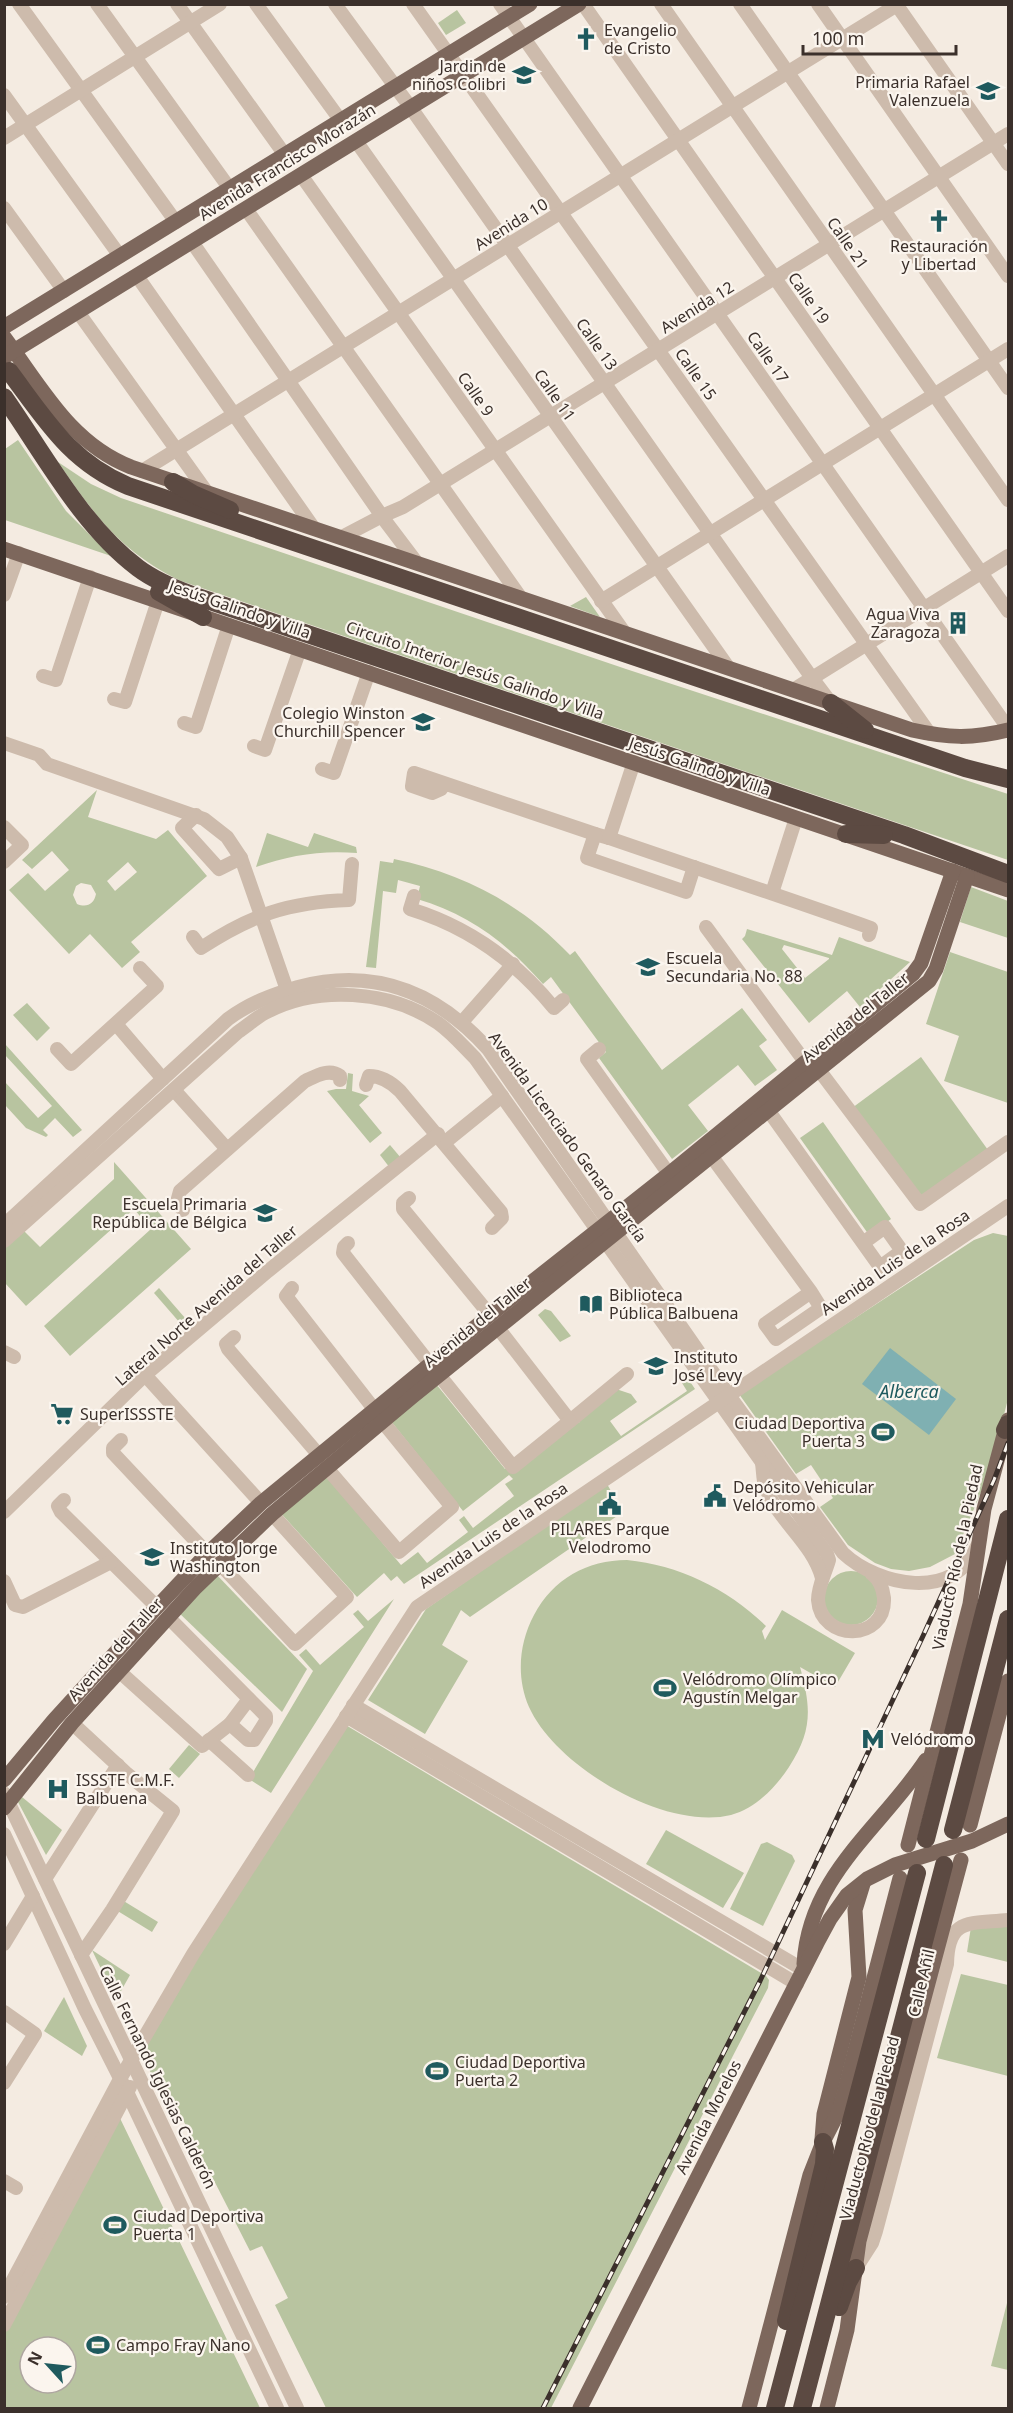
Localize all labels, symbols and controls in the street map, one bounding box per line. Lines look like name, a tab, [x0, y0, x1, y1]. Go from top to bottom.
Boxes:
scale bar	[803, 18, 956, 56]
place label: Evangelio de Cristo	[604, 19, 677, 59]
church icon: Evangelio de Cristo	[573, 26, 599, 52]
text: 100 m	[812, 26, 864, 50]
place label: Jardin de niños Colibri	[412, 55, 506, 95]
school or university icon: Jardin de niños Colibri	[511, 62, 537, 88]
place label: Primaria Rafael Valenzuela	[855, 71, 970, 111]
school or university icon: Primaria Rafael Valenzuela	[975, 78, 1001, 104]
street label: Avenida Francisco Morazán	[194, 98, 380, 226]
street label: Avenida 10	[470, 193, 552, 255]
church icon: Restauración y Libertad	[926, 208, 952, 234]
street label: Calle 21	[822, 213, 874, 273]
place label: Restauración y Libertad	[890, 235, 988, 275]
street label: Calle 19	[783, 268, 835, 328]
street label: Avenida 12	[656, 276, 738, 338]
street label: Calle 13	[571, 314, 623, 374]
street label: Calle 17	[742, 327, 794, 387]
street label: Calle 15	[670, 344, 722, 404]
street label: Calle 11	[529, 365, 581, 425]
street label: Calle 9	[453, 367, 499, 421]
street label: Jesús Galindo y Villa	[164, 574, 314, 644]
place label: Agua Viva Zaragoza	[866, 603, 940, 643]
building icon: Agua Viva Zaragoza	[945, 610, 971, 636]
street label: Circuito Interior Jesús Galindo y Villa	[343, 615, 607, 725]
place label: Colegio Winston Churchill Spencer	[274, 702, 405, 742]
school or university icon: Colegio Winston Churchill Spencer	[410, 709, 436, 735]
street label: Jesús Galindo y Villa	[624, 731, 774, 801]
place label: Escuela Secundaria No. 88	[666, 947, 803, 987]
school or university icon: Escuela Secundaria No. 88	[635, 954, 661, 980]
street label: Avenida del Taller	[797, 967, 914, 1067]
street label: Avenida Licenciado Genaro García	[484, 1027, 652, 1247]
place label: Escuela Primaria República de Bélgica	[92, 1193, 247, 1233]
school or university icon: Escuela Primaria República de Bélgica	[252, 1200, 278, 1226]
street label: Avenida Luis de la Rosa	[816, 1204, 974, 1320]
street label: Lateral Norte Avenida del Taller	[110, 1219, 302, 1390]
street label: Avenida del Taller	[419, 1272, 536, 1372]
place label: Biblioteca Pública Balbuena	[609, 1284, 739, 1324]
library icon: Biblioteca Pública Balbuena	[578, 1291, 604, 1317]
place label: Instituto José Levy	[672, 1346, 743, 1386]
school or university icon: Instituto José Levy	[643, 1353, 669, 1379]
water label: Alberca	[877, 1379, 939, 1403]
supermarket icon: SuperISSSTE	[49, 1401, 75, 1427]
place label: SuperISSSTE	[80, 1403, 174, 1425]
place label: Ciudad Deportiva Puerta 3	[734, 1412, 865, 1452]
sports icon: Ciudad Deportiva Puerta 3	[870, 1419, 896, 1445]
street label: Viaducto Río de la Piedad	[927, 1462, 987, 1652]
place label: Depósito Vehicular Velódromo	[733, 1476, 875, 1516]
street label: Avenida Luis de la Rosa	[414, 1477, 572, 1593]
public building icon: Depósito Vehicular Velódromo	[702, 1483, 728, 1509]
public building icon: PILARES Parque Velodromo	[597, 1491, 623, 1517]
place label: PILARES Parque Velodromo	[550, 1518, 670, 1558]
place label: Instituto Jorge Washington	[170, 1537, 278, 1577]
school or university icon: Instituto Jorge Washington	[139, 1544, 165, 1570]
street label: Avenida del Taller	[63, 1592, 168, 1705]
place label: Velódromo Olímpico Agustín Melgar	[683, 1668, 837, 1708]
sports icon: Velódromo Olímpico Agustín Melgar	[652, 1675, 678, 1701]
metro station icon: Velódromo	[860, 1726, 886, 1752]
place label: Velódromo	[891, 1728, 974, 1750]
place label: ISSSTE C.M.F. Balbuena	[76, 1769, 175, 1809]
hospital icon: ISSSTE C.M.F. Balbuena	[45, 1776, 71, 1802]
street label: Calle Añil	[903, 1947, 939, 2019]
street label: Calle Fernando Iglesias Calderón	[94, 1962, 222, 2192]
street label: Viaducto Río de la Piedad	[834, 2034, 904, 2222]
place label: Ciudad Deportiva Puerta 2	[455, 2051, 586, 2091]
street label: Avenida Morelos	[670, 2056, 746, 2178]
sports icon: Ciudad Deportiva Puerta 2	[424, 2058, 450, 2084]
place label: Ciudad Deportiva Puerta 1	[133, 2205, 264, 2245]
sports icon: Ciudad Deportiva Puerta 1	[102, 2212, 128, 2238]
sports icon: Campo Fray Nano	[85, 2332, 111, 2358]
place label: Campo Fray Nano	[116, 2334, 250, 2356]
north arrow	[18, 2335, 78, 2395]
text: N	[22, 2347, 47, 2369]

